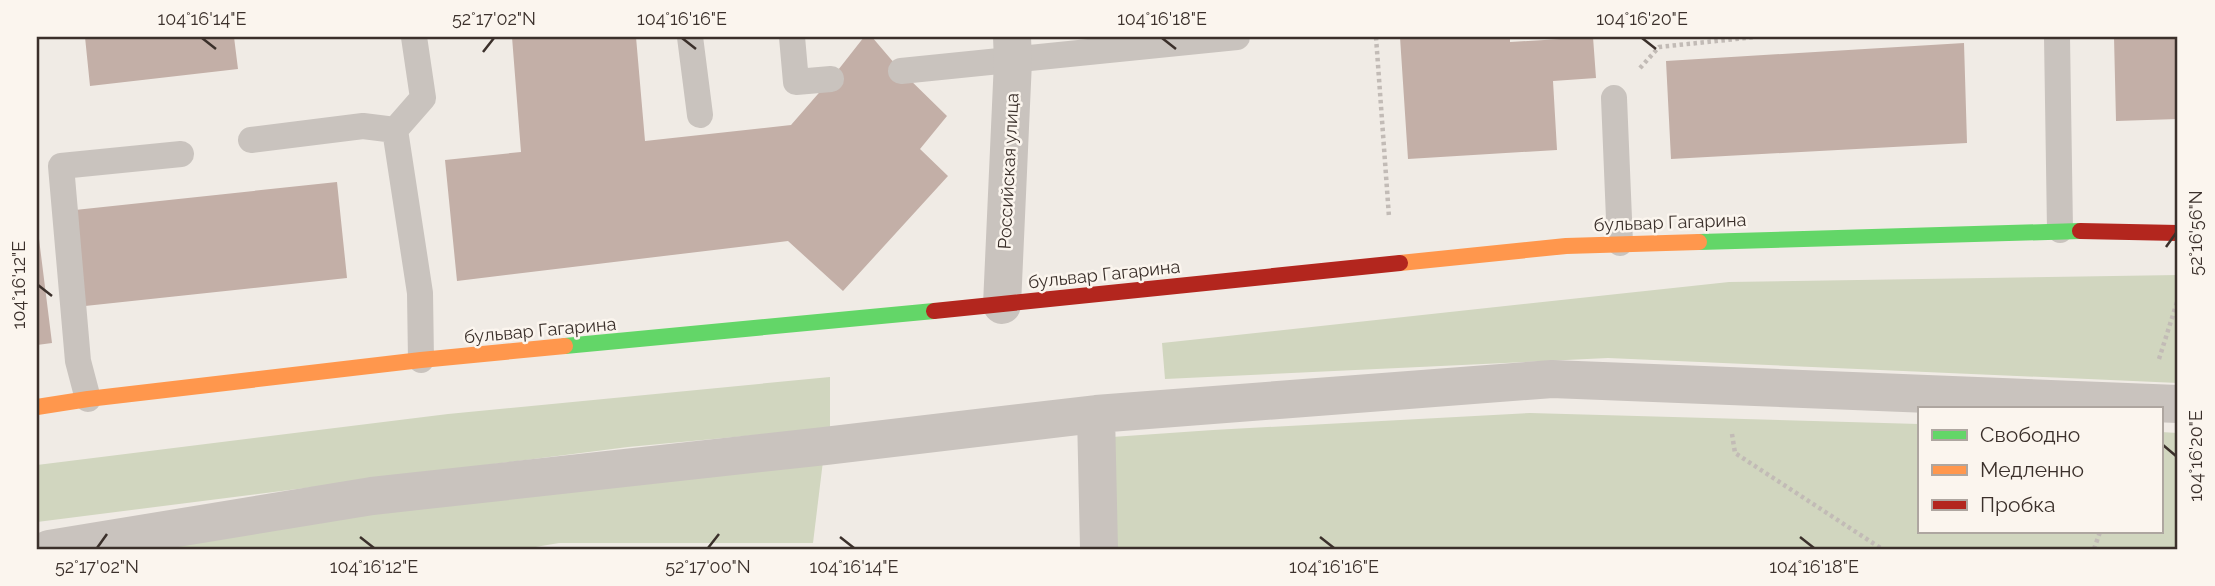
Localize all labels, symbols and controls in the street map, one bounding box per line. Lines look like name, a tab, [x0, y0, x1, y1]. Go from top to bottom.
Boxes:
text: 104°16'14"E	[158, 8, 246, 29]
text: 52°17'02"N	[452, 8, 536, 29]
text: 104°16'16"E	[637, 8, 727, 29]
text: 104°16'18"E	[1117, 8, 1207, 29]
text: 104°16'20"E	[1596, 8, 1688, 29]
street label: Российская улица	[993, 92, 1023, 250]
text: 52°16'56"N	[2185, 190, 2206, 276]
street label: бульвар Гагарина	[1593, 209, 1747, 235]
text: 104°16'12"E	[8, 241, 29, 329]
street label: бульвар Гагарина	[1027, 256, 1181, 292]
street label: бульвар Гагарина	[463, 313, 617, 347]
legend	[1918, 407, 2162, 534]
text: 104°16'20"E	[2185, 410, 2206, 502]
text: Свободно	[1980, 422, 2080, 447]
text: Медленно	[1980, 457, 2084, 482]
text: Пробка	[1980, 492, 2056, 517]
text: 52°17'02"N	[55, 556, 139, 577]
text: 104°16'12"E	[330, 556, 418, 577]
text: 52°17'00"N	[665, 556, 751, 577]
text: 104°16'14"E	[810, 556, 898, 577]
text: 104°16'16"E	[1289, 556, 1379, 577]
text: 104°16'18"E	[1769, 556, 1859, 577]

